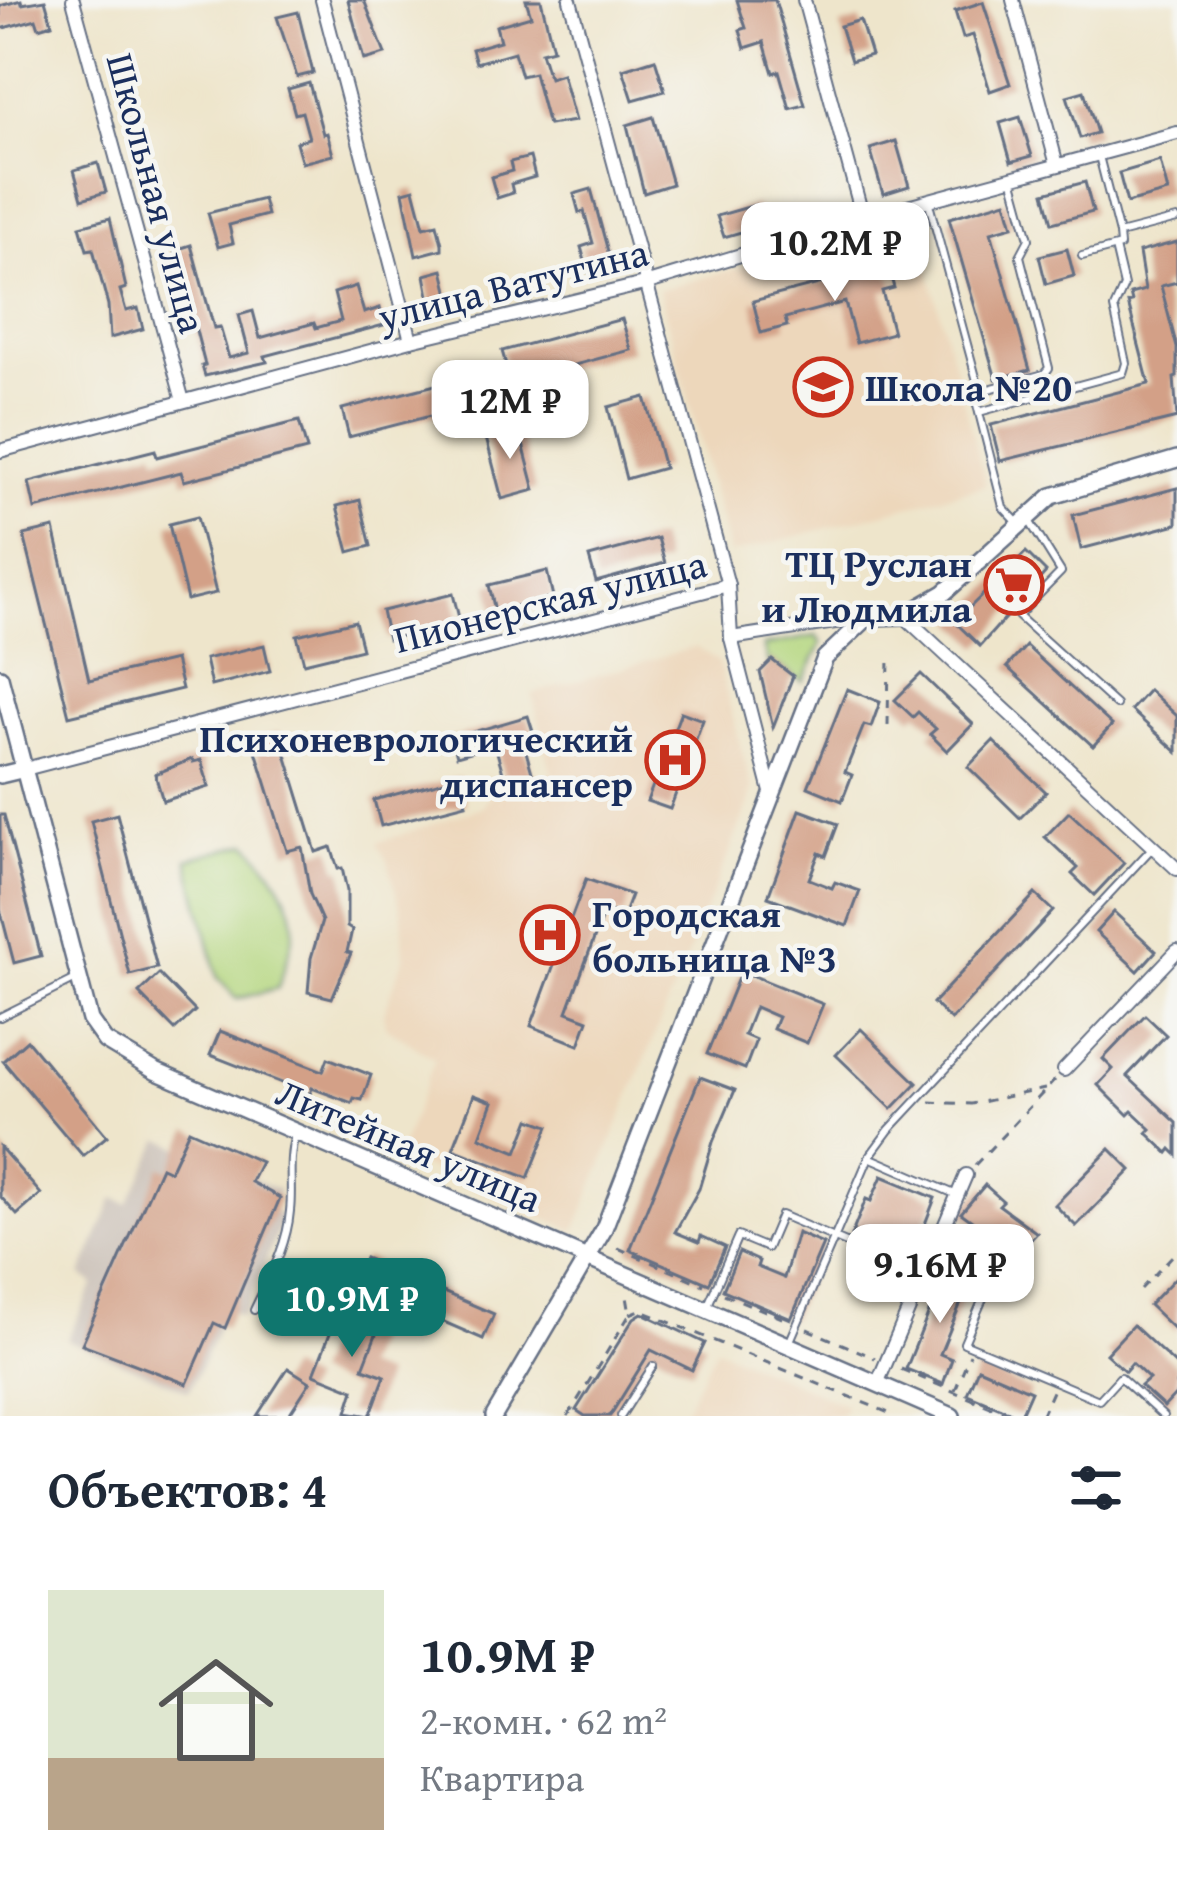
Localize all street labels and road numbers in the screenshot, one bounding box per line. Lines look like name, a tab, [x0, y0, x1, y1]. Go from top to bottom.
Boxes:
street label: Школьная улица	[93, 47, 222, 340]
street label: улица Ватутина	[371, 222, 654, 345]
street label: Пионерская улица	[388, 534, 712, 667]
street label: Литейная улица	[268, 1063, 551, 1226]

